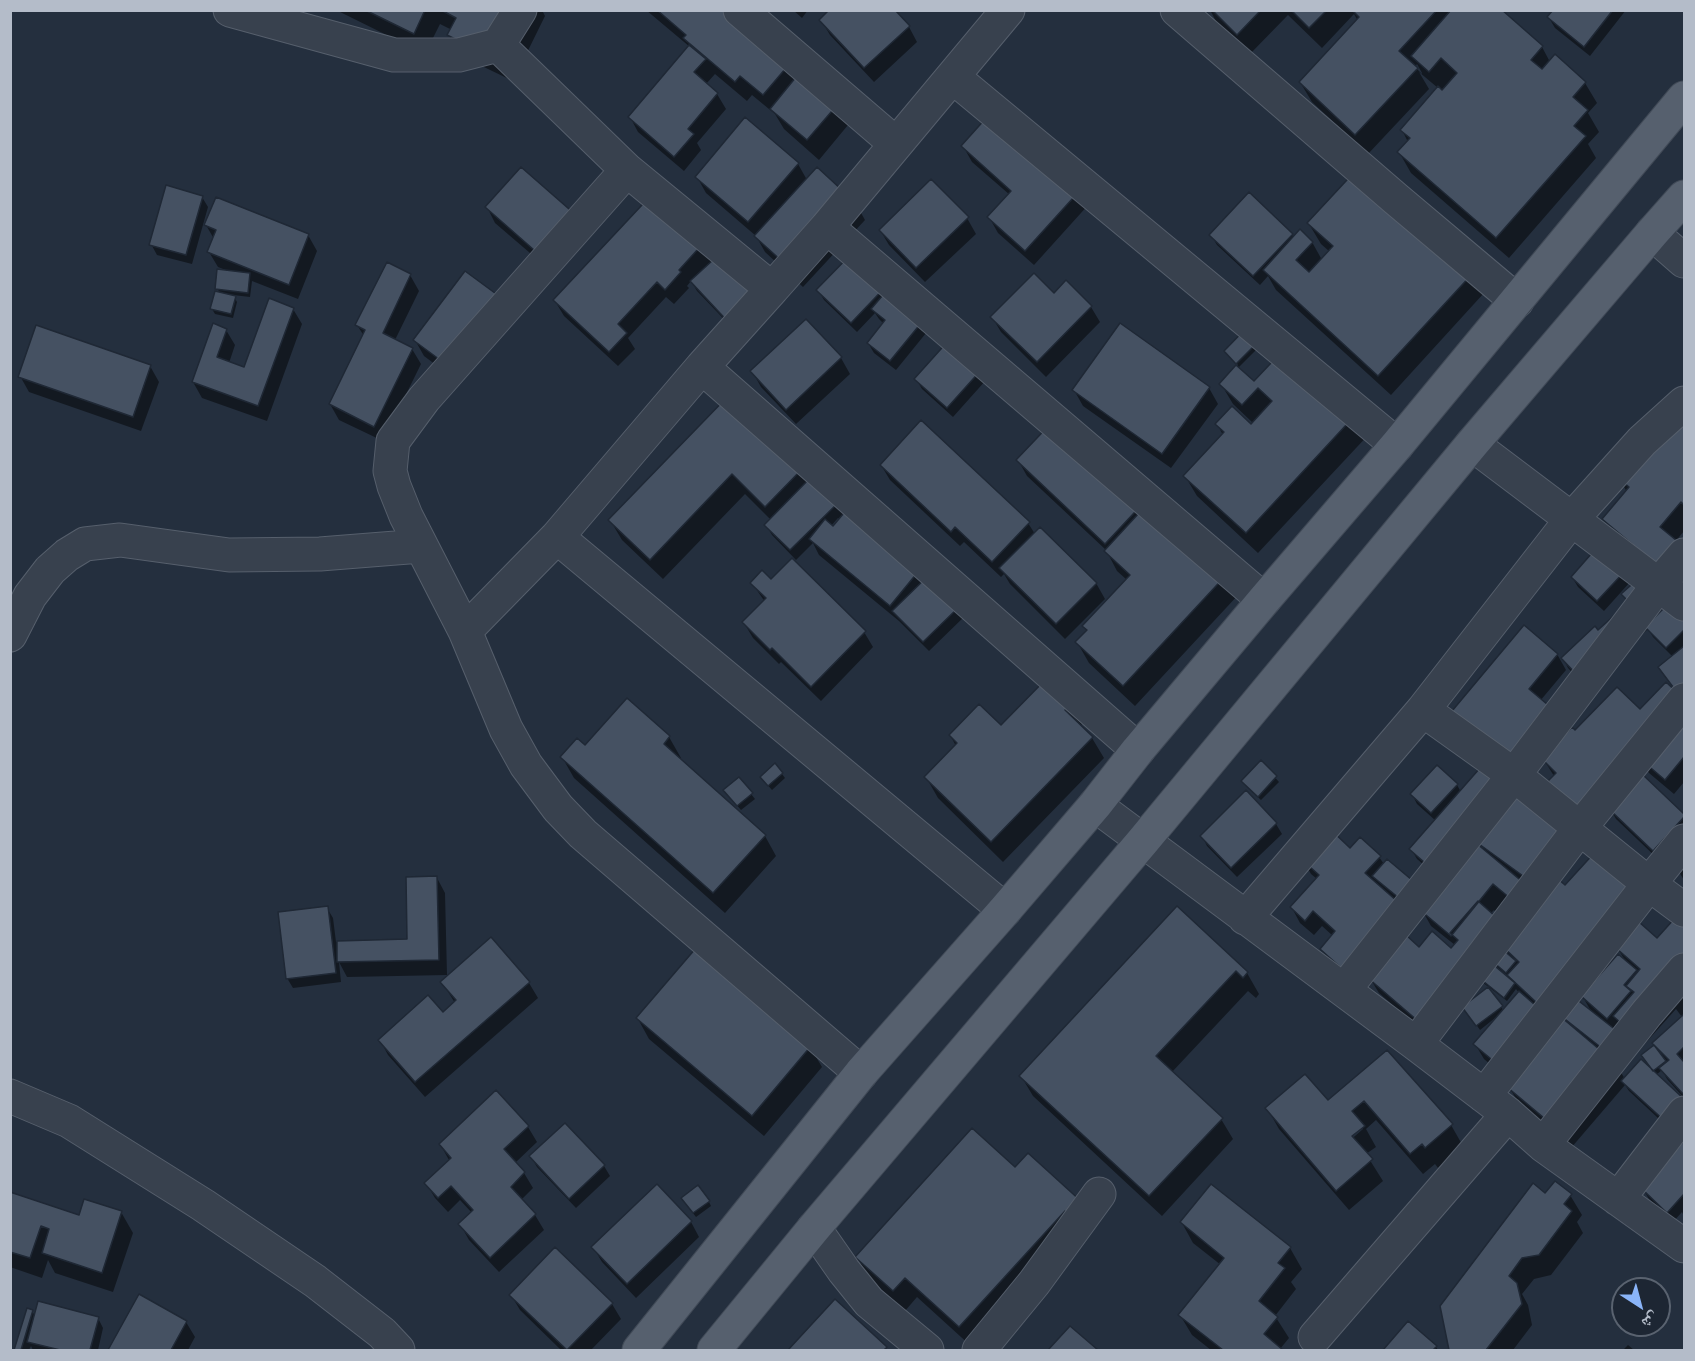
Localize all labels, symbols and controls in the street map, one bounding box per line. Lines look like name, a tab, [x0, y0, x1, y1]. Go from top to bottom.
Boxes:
north arrow	[1611, 1277, 1671, 1337]
text: ش	[1637, 1306, 1664, 1335]

